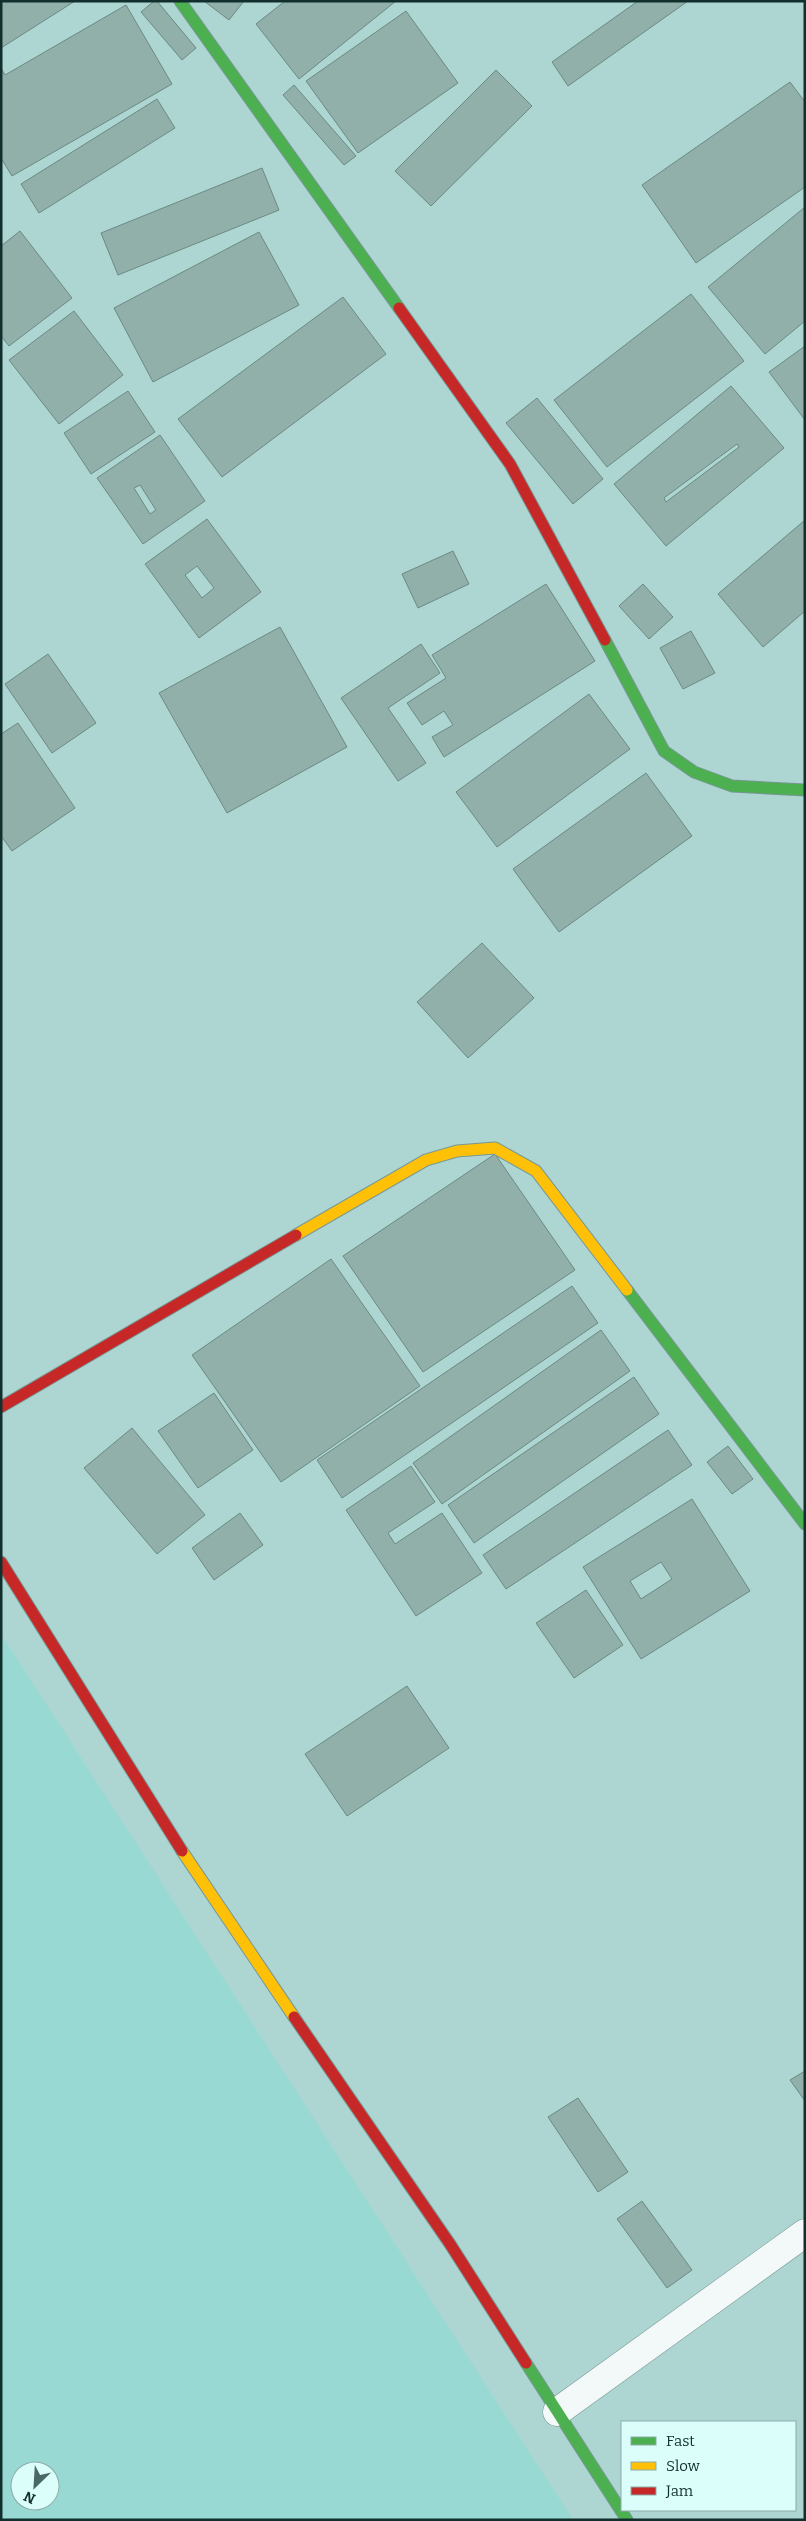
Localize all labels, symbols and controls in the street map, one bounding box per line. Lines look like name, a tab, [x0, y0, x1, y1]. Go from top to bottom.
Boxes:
legend	[621, 2421, 796, 2511]
text: Fast	[666, 2432, 695, 2450]
text: Slow	[666, 2457, 701, 2475]
north arrow	[10, 2461, 60, 2511]
text: Jam	[665, 2482, 694, 2500]
text: N	[21, 2487, 38, 2507]

